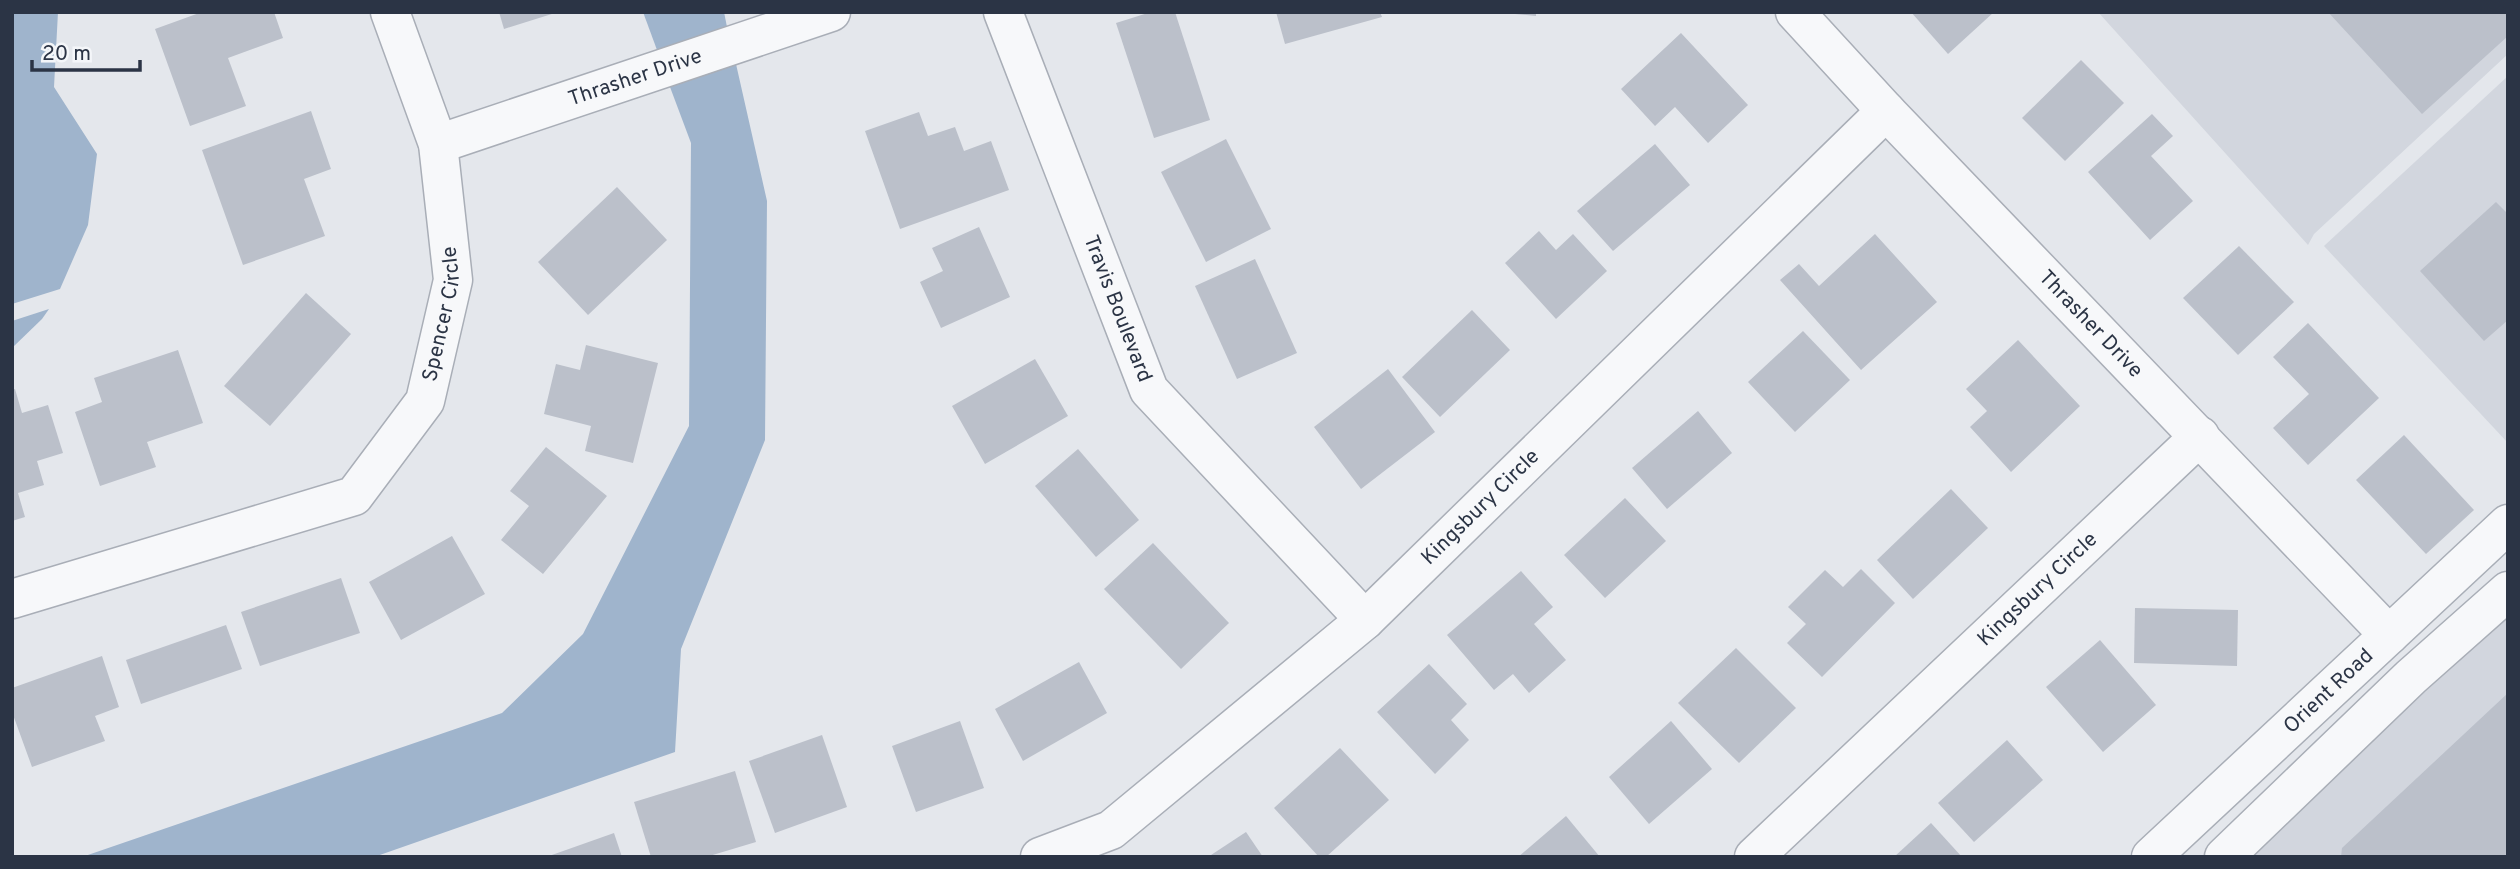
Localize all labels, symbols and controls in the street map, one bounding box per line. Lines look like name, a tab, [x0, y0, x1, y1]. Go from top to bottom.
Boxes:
scale bar	[32, 28, 140, 72]
text: 20 m	[42, 41, 91, 68]
street label: Thrasher Drive	[565, 43, 706, 113]
street label: Travis Boulevard	[1077, 231, 1158, 386]
street label: Spencer Circle	[416, 245, 467, 384]
street label: Thrasher Drive	[2033, 265, 2149, 384]
street label: Kingsbury Circle	[1416, 443, 1545, 571]
street label: Kingsbury Circle	[1972, 526, 2103, 652]
street label: Orient Road	[2278, 643, 2379, 740]

